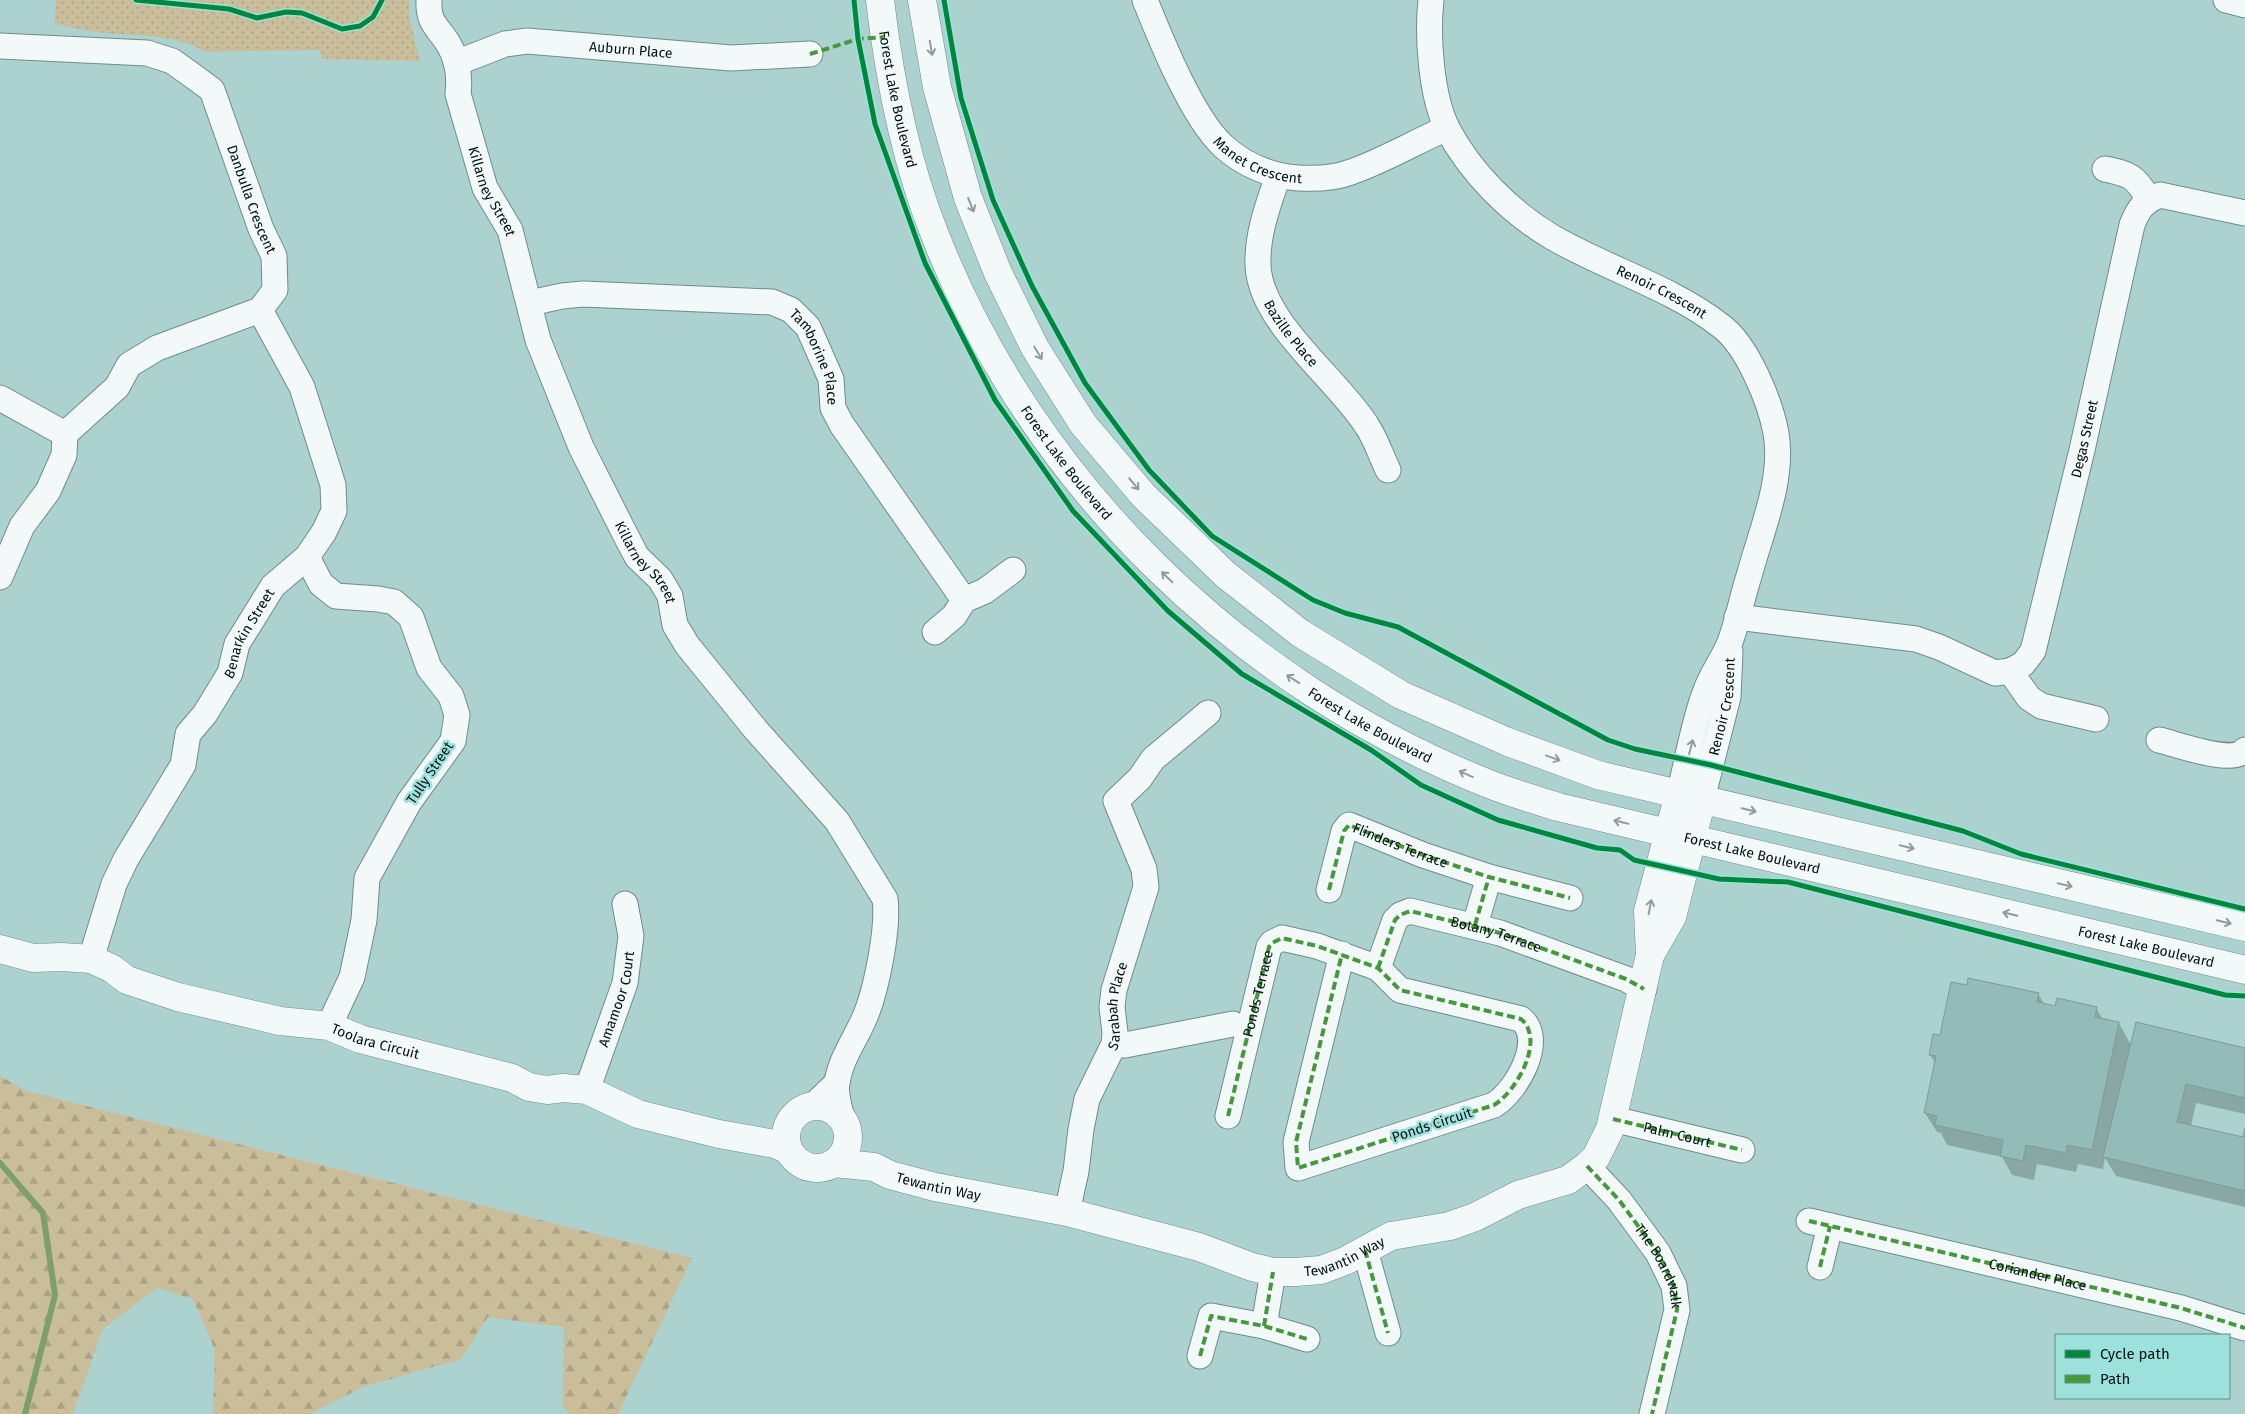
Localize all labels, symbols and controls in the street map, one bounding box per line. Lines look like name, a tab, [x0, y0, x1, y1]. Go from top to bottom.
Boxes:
street label: Forest Lake Boulevard	[876, 30, 920, 170]
street label: Auburn Place	[588, 38, 673, 62]
one-way arrow	[926, 40, 936, 56]
street label: Manet Crescent	[1210, 133, 1303, 187]
street label: Danbulla Crescent	[224, 143, 280, 257]
street label: Killarney Street	[465, 144, 520, 239]
one-way arrow	[967, 197, 976, 212]
street label: Renoir Crescent	[1614, 262, 1711, 322]
street label: Bazille Place	[1260, 297, 1322, 370]
street label: Tamborine Place	[786, 305, 841, 406]
one-way arrow	[1034, 345, 1044, 359]
street label: Degas Street	[2067, 397, 2102, 480]
street label: Forest Lake Boulevard	[1017, 402, 1116, 523]
one-way arrow	[1128, 477, 1139, 490]
street label: Killarney Street	[611, 518, 680, 605]
one-way arrow	[1161, 571, 1173, 583]
street label: Benarkin Street	[220, 585, 278, 682]
street label: Renoir Crescent	[1705, 656, 1738, 757]
one-way arrow	[1286, 674, 1300, 685]
street label: Forest Lake Boulevard	[1305, 684, 1435, 767]
street label: Tully Street	[403, 738, 458, 807]
one-way arrow	[1687, 739, 1696, 755]
one-way arrow	[1545, 754, 1561, 763]
one-way arrow	[1459, 769, 1474, 779]
one-way arrow	[1741, 806, 1757, 815]
one-way arrow	[1613, 817, 1629, 826]
street label: Flinders Terrace	[1350, 819, 1450, 871]
street label: Forest Lake Boulevard	[1682, 829, 1822, 877]
one-way arrow	[1899, 843, 1915, 852]
one-way arrow	[2057, 881, 2073, 890]
one-way arrow	[1645, 899, 1655, 915]
one-way arrow	[2003, 909, 2019, 918]
street label: Botany Terrace	[1449, 913, 1544, 956]
one-way arrow	[2215, 918, 2231, 927]
street label: Forest Lake Boulevard	[2076, 922, 2216, 971]
street label: Ponds Terrace	[1239, 948, 1276, 1039]
street label: Amamoor Court	[594, 949, 638, 1049]
street label: Sarabah Place	[1103, 960, 1131, 1053]
street label: Toolara Circuit	[329, 1019, 422, 1063]
street label: Ponds Circuit	[1390, 1104, 1475, 1146]
street label: Palm Court	[1642, 1118, 1714, 1151]
street label: Tewantin Way	[894, 1169, 982, 1204]
street label: The Boardwalk	[1631, 1221, 1685, 1310]
street label: Tewantin Way	[1303, 1233, 1387, 1280]
street label: Coriander Place	[1987, 1255, 2088, 1294]
legend	[2055, 1334, 2230, 1399]
text: Cycle path	[2100, 1345, 2170, 1363]
text: Path	[2100, 1370, 2130, 1388]

